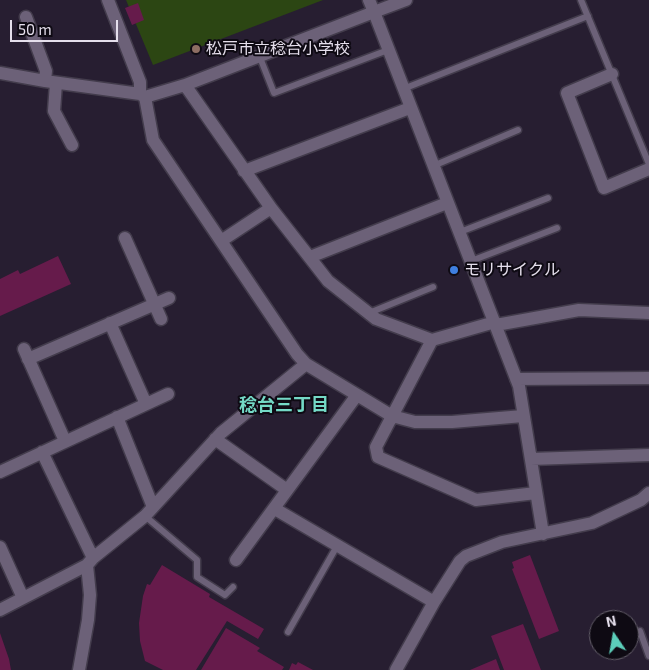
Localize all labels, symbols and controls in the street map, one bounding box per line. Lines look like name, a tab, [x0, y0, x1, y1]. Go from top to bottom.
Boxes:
scale bar	[12, 10, 120, 42]
text: 50 m	[18, 20, 52, 38]
place label: 松戸市立稔台小学校	[206, 39, 350, 59]
marker: 松戸市立稔台小学校	[190, 43, 202, 55]
place label: モリサイクル	[464, 260, 560, 280]
marker: モリサイクル	[448, 264, 460, 276]
district label: 稔台三丁目	[239, 394, 329, 416]
north arrow	[589, 610, 639, 660]
text: N	[604, 611, 618, 630]

